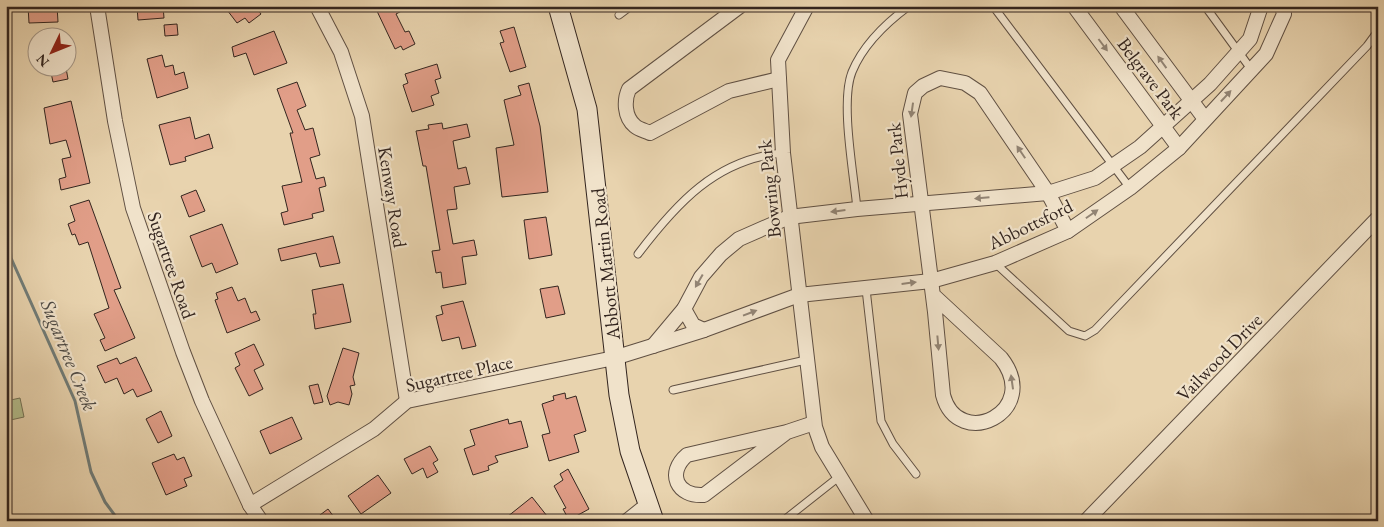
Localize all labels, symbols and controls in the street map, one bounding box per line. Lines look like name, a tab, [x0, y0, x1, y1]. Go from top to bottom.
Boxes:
north arrow	[28, 28, 78, 78]
street label: Belgrave Park	[1112, 32, 1190, 125]
one-way arrow	[1098, 39, 1108, 52]
text: N	[32, 50, 53, 71]
one-way arrow	[1157, 55, 1167, 69]
one-way arrow	[1220, 90, 1232, 102]
one-way arrow	[907, 103, 915, 119]
street label: Hyde Park	[881, 121, 914, 200]
street label: Bowring Park	[752, 137, 787, 239]
street label: Kenway Road	[372, 145, 413, 250]
one-way arrow	[1016, 145, 1026, 159]
street label: Abbott Martin Road	[585, 186, 626, 342]
street label: Abbottsford	[983, 193, 1077, 256]
one-way arrow	[974, 195, 990, 203]
one-way arrow	[829, 207, 845, 215]
street label: Sugartree Road	[142, 208, 202, 322]
one-way arrow	[1085, 209, 1098, 219]
one-way arrow	[694, 275, 703, 288]
one-way arrow	[901, 279, 917, 287]
water label: Sugartree Creek	[34, 295, 103, 415]
street label: Vailwood Drive	[1171, 308, 1268, 407]
one-way arrow	[743, 309, 758, 317]
one-way arrow	[934, 335, 942, 351]
street label: Sugartree Place	[403, 349, 515, 398]
one-way arrow	[1007, 373, 1015, 389]

